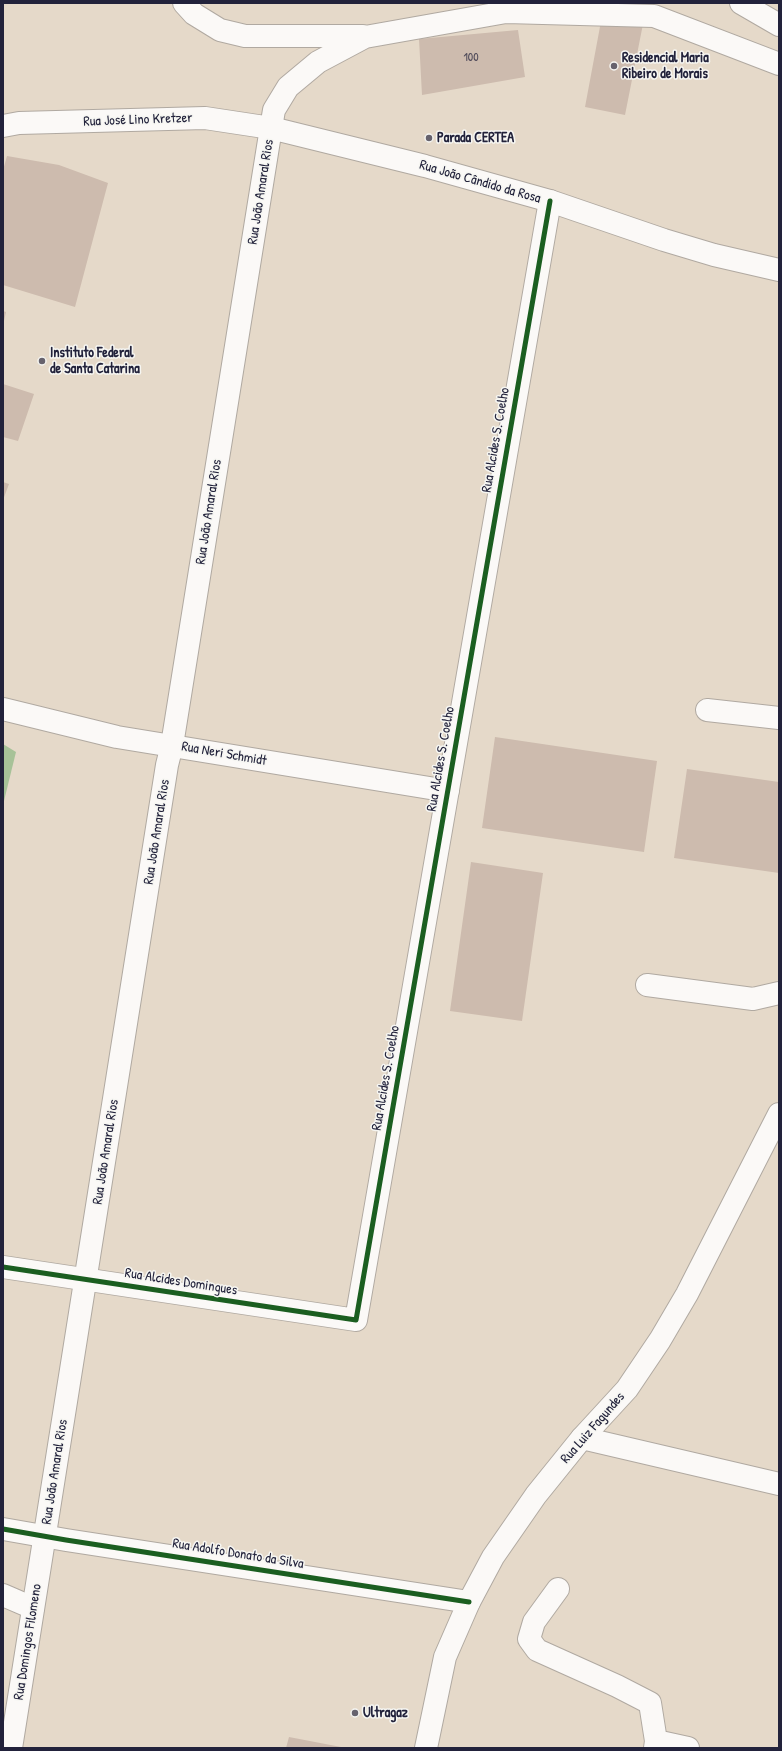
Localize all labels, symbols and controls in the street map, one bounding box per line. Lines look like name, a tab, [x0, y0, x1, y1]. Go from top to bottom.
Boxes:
place label: Residencial Maria Ribeiro de Morais	[622, 50, 709, 82]
house number: 100	[463, 51, 479, 65]
marker: Residencial Maria Ribeiro de Morais	[609, 61, 619, 71]
street label: Rua José Lino Kretzer	[83, 110, 193, 130]
place label: Parada CERTEA	[437, 130, 514, 146]
marker: Parada CERTEA	[424, 133, 434, 143]
street label: Rua João Amaral Rios	[244, 138, 278, 246]
street label: Rua João Cândido da Rosa	[417, 157, 543, 207]
place label: Instituto Federal de Santa Catarina	[50, 345, 140, 378]
marker: Instituto Federal de Santa Catarina	[37, 356, 47, 366]
street label: Rua Alcides S. Coelho	[479, 386, 513, 494]
street label: Rua João Amaral Rios	[192, 458, 226, 566]
street label: Rua Alcides S. Coelho	[424, 705, 458, 813]
street label: Rua Neri Schmidt	[180, 738, 268, 770]
street label: Rua João Amaral Rios	[140, 778, 174, 886]
street label: Rua Alcides S. Coelho	[369, 1024, 403, 1132]
street label: Rua João Amaral Rios	[89, 1098, 123, 1206]
street label: Rua Alcides Domingues	[124, 1265, 238, 1299]
street label: Rua Luiz Fagundes	[557, 1389, 629, 1467]
street label: Rua João Amaral Rios	[38, 1418, 72, 1526]
street label: Rua Adolfo Donato da Silva	[171, 1535, 305, 1573]
street label: Rua Domingos Filomeno	[11, 1583, 45, 1701]
place label: Ultragaz	[363, 1705, 408, 1721]
marker: Ultragaz	[350, 1708, 360, 1718]

